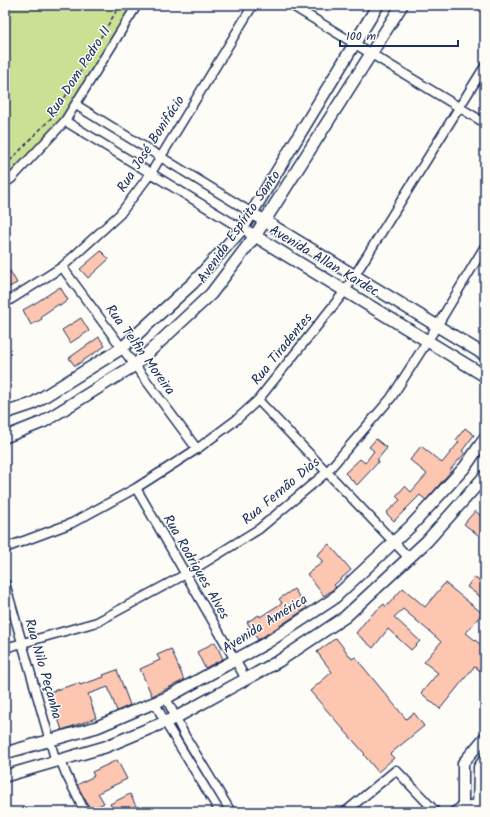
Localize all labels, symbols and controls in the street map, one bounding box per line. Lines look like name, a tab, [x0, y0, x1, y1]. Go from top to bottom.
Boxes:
street label: Rua Dom Pedro II	[41, 22, 117, 122]
scale bar	[340, 22, 458, 48]
text: 100 m	[346, 27, 377, 46]
street label: Rua José Bonifácio	[111, 91, 191, 197]
street label: Avenida Espírito Santo	[192, 166, 286, 288]
street label: Avenida Allan Kardec	[265, 219, 383, 303]
street label: Rua Telfin Moreira	[99, 300, 181, 400]
street label: Rua Tiradentes	[246, 308, 318, 390]
street label: Rua Fernão Dias	[237, 452, 325, 530]
street label: Rua Rodrigues Alves	[157, 510, 235, 624]
street label: Avenida América	[218, 589, 312, 659]
street label: Rua Nilo Peçanha	[18, 616, 68, 722]

